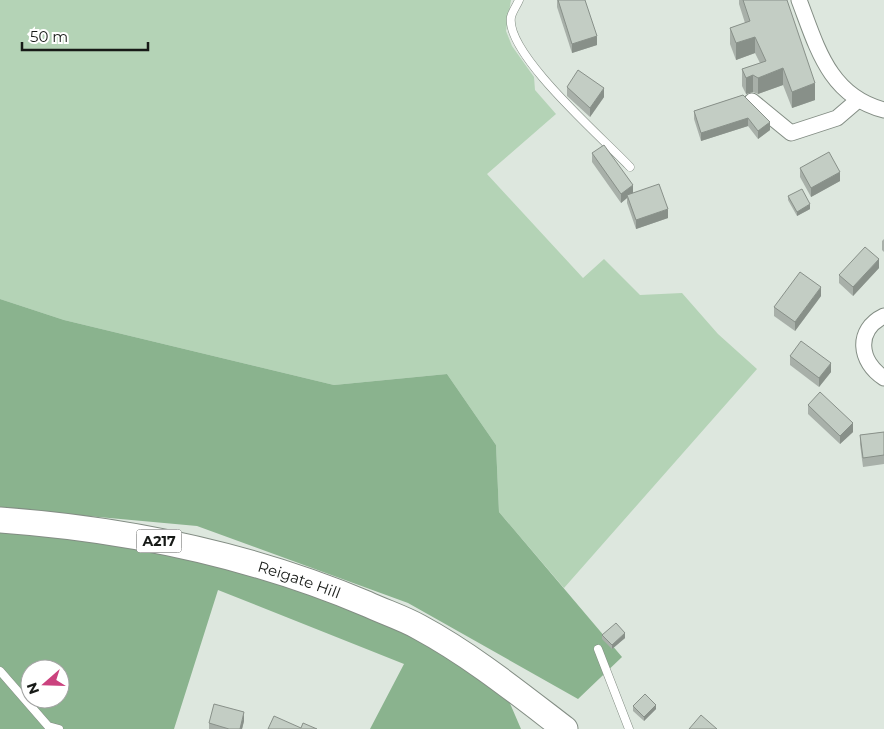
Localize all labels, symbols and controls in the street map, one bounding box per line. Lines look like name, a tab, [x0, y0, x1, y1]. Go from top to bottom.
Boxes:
scale bar	[22, 20, 149, 52]
text: 50 m	[30, 27, 68, 46]
road number: A217	[136, 530, 182, 552]
street label: Reigate Hill	[256, 556, 344, 602]
north arrow	[20, 659, 70, 709]
text: N	[22, 680, 43, 697]

